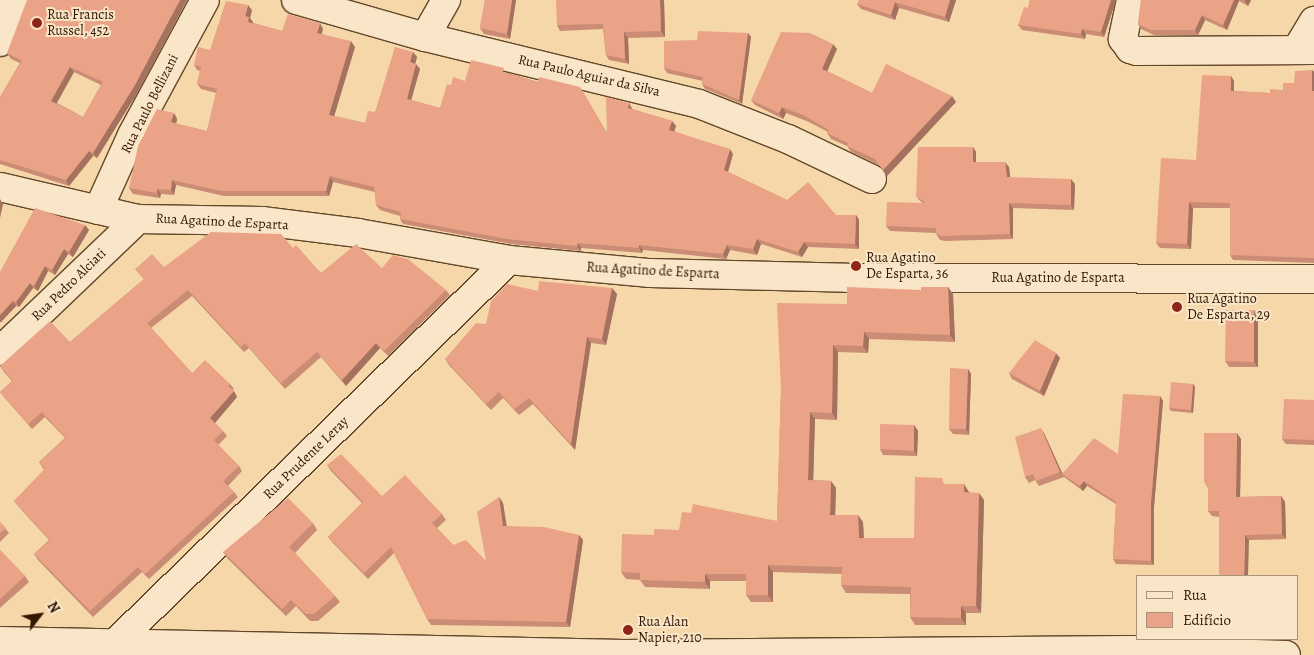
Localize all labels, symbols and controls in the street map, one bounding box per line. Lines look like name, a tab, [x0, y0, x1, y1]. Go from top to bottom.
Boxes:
place label: Rua Francis Russel, 452	[47, 7, 114, 40]
marker: Rua Francis Russel, 452	[31, 17, 43, 29]
street label: Rua Paulo Bellizani	[118, 51, 182, 157]
street label: Rua Paulo Aguiar da Silva	[516, 52, 662, 100]
street label: Rua Agatino de Esparta	[155, 210, 289, 234]
street label: Rua Pedro Alciati	[28, 245, 110, 325]
place label: Rua Agatino De Esparta, 36	[866, 250, 948, 282]
street label: Rua Agatino de Esparta	[586, 259, 720, 283]
marker: Rua Agatino De Esparta, 36	[850, 260, 862, 272]
street label: Rua Agatino de Esparta	[991, 270, 1125, 286]
place label: Rua Agatino De Esparta, 29	[1187, 291, 1270, 324]
marker: Rua Agatino De Esparta, 29	[1171, 301, 1183, 313]
street label: Rua Prudente Leray	[260, 413, 352, 503]
legend	[1136, 575, 1299, 640]
text: Rua	[1183, 585, 1207, 605]
north arrow	[15, 590, 65, 640]
text: N	[43, 598, 64, 616]
text: Edifício	[1183, 610, 1231, 630]
place label: Rua Alan Napier, 210	[638, 614, 702, 646]
marker: Rua Alan Napier, 210	[622, 624, 634, 636]

